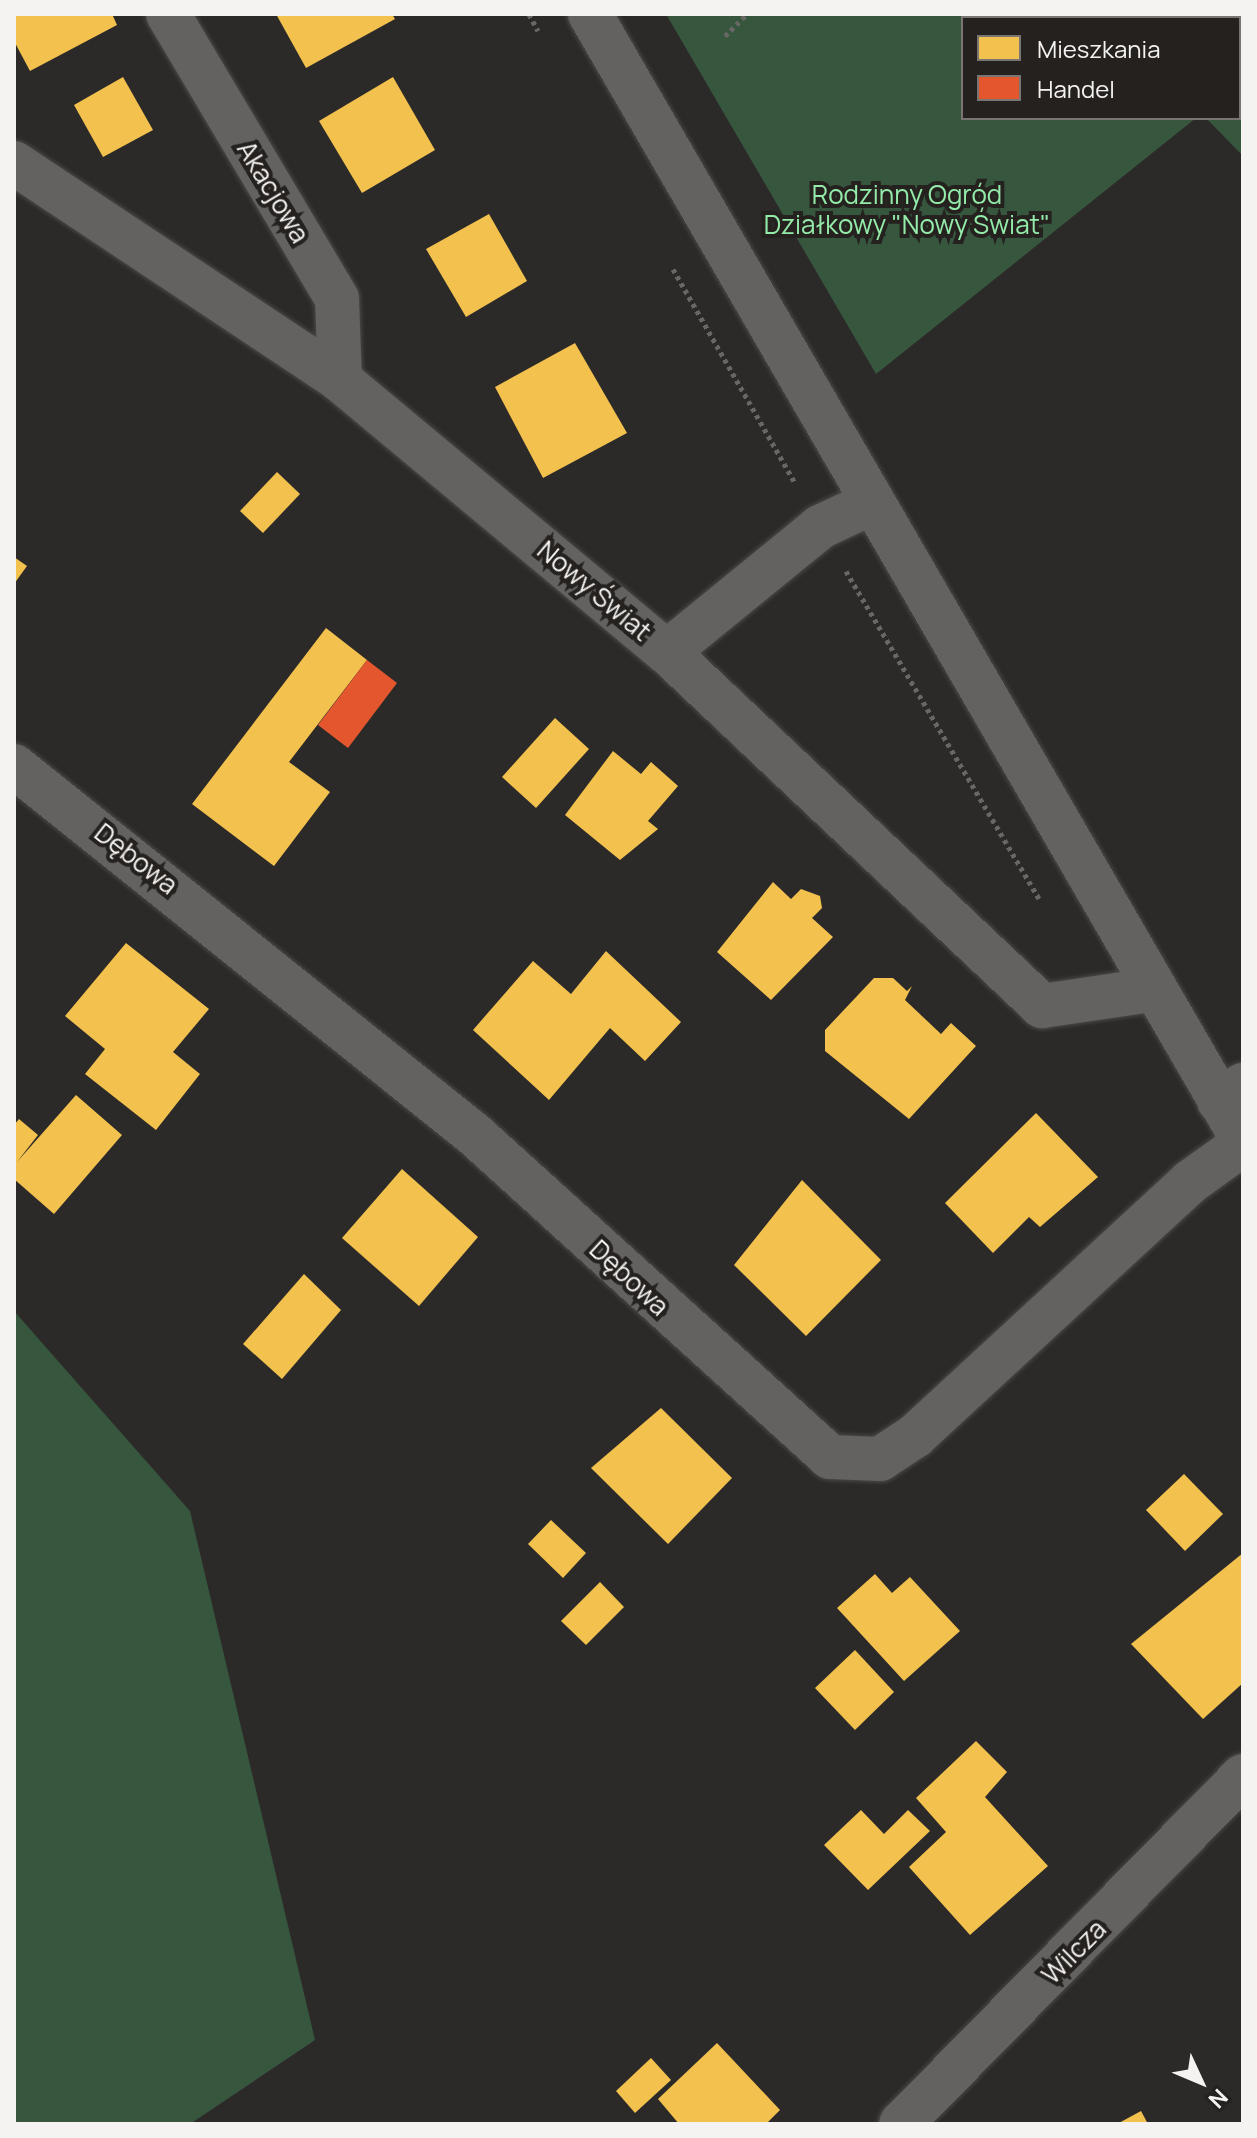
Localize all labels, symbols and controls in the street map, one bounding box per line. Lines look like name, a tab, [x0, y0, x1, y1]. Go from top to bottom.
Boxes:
legend	[961, 16, 1241, 120]
text: Mieszkania	[1037, 32, 1161, 65]
text: Handel	[1037, 72, 1115, 105]
street label: Akacjowa	[230, 135, 316, 249]
park label: Rodzinny Ogród Działkowy "Nowy Świat"	[764, 179, 1050, 240]
street label: Nowy Świat	[531, 535, 657, 647]
street label: Dębowa	[88, 817, 184, 901]
street label: Dębowa	[583, 1234, 675, 1322]
street label: Wilcza	[1035, 1913, 1113, 1991]
north arrow	[1161, 2042, 1241, 2122]
text: N	[1202, 2083, 1235, 2115]

